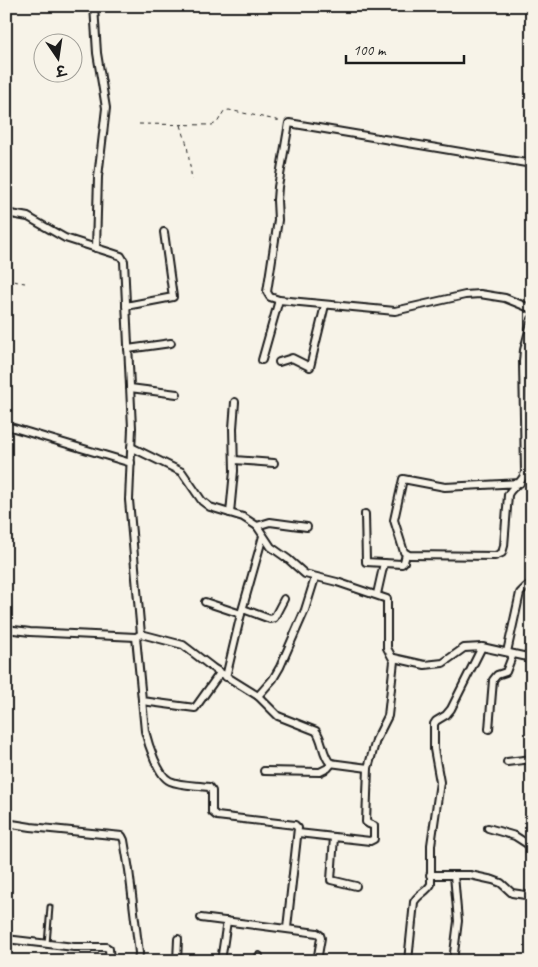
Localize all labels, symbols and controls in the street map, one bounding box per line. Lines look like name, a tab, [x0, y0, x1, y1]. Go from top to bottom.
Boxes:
north arrow	[32, 32, 82, 82]
scale bar	[346, 32, 463, 64]
text: 100 m	[353, 41, 387, 60]
text: उ	[53, 60, 69, 80]

